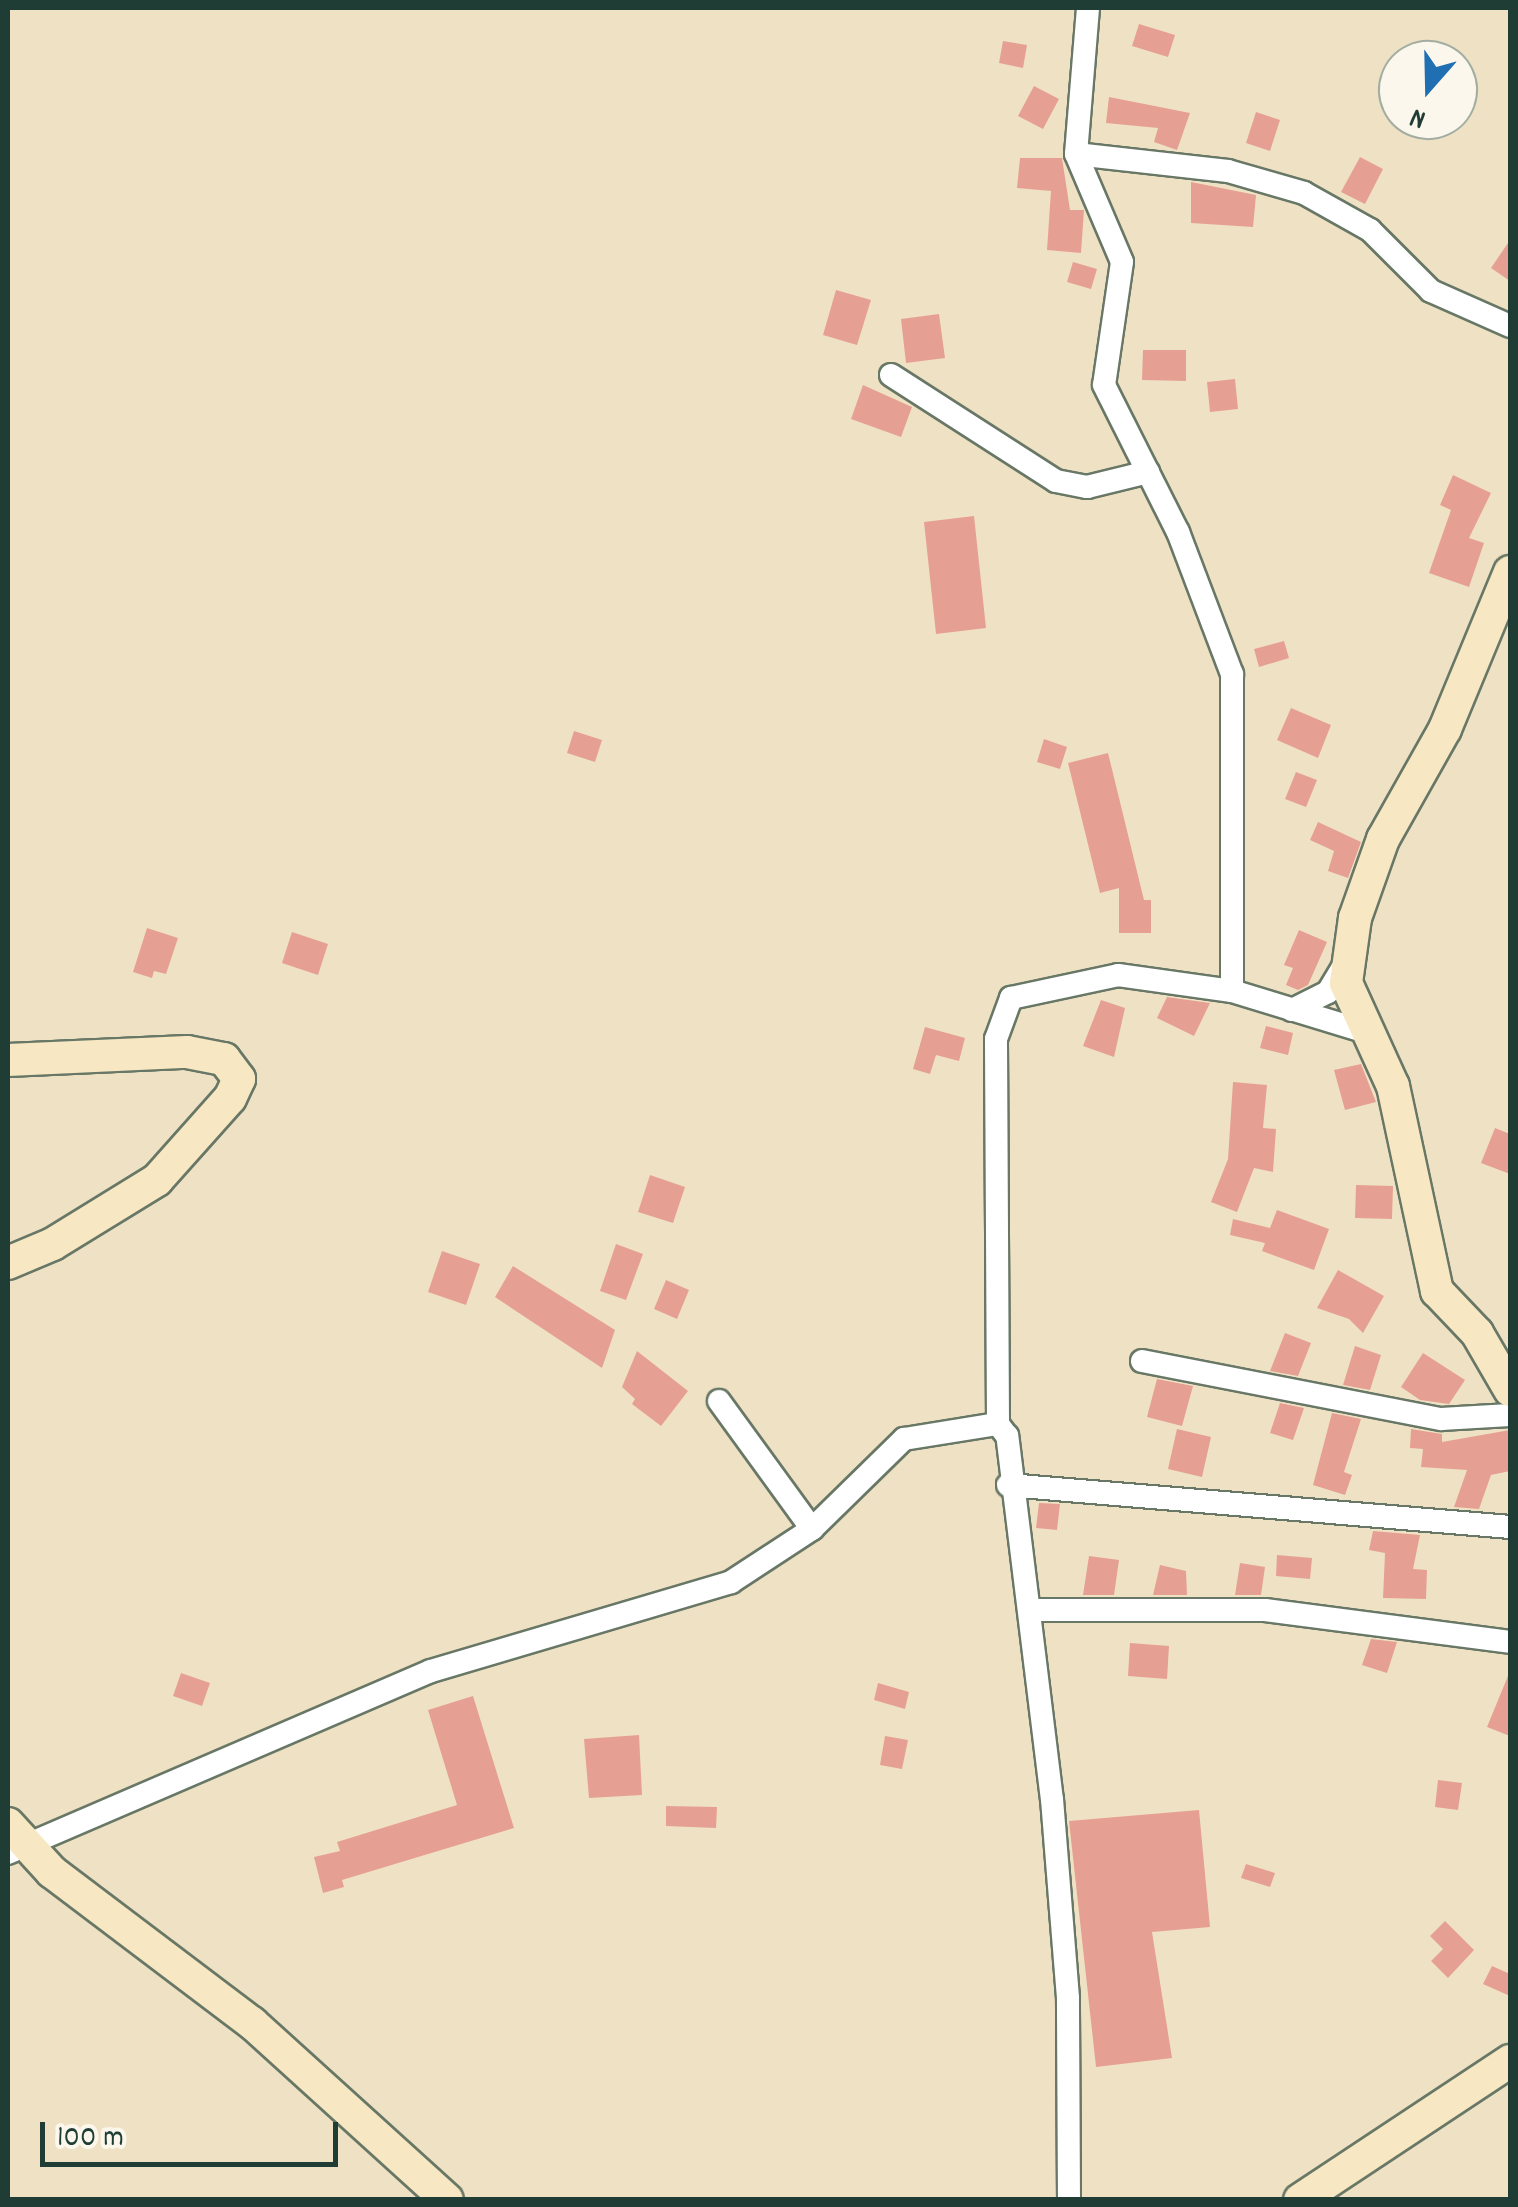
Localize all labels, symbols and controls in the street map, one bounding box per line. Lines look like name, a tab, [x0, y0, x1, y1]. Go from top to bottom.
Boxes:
north arrow	[1378, 40, 1478, 140]
text: N	[1405, 95, 1432, 137]
scale bar	[45, 2102, 342, 2164]
text: 100 m	[57, 2118, 124, 2161]

